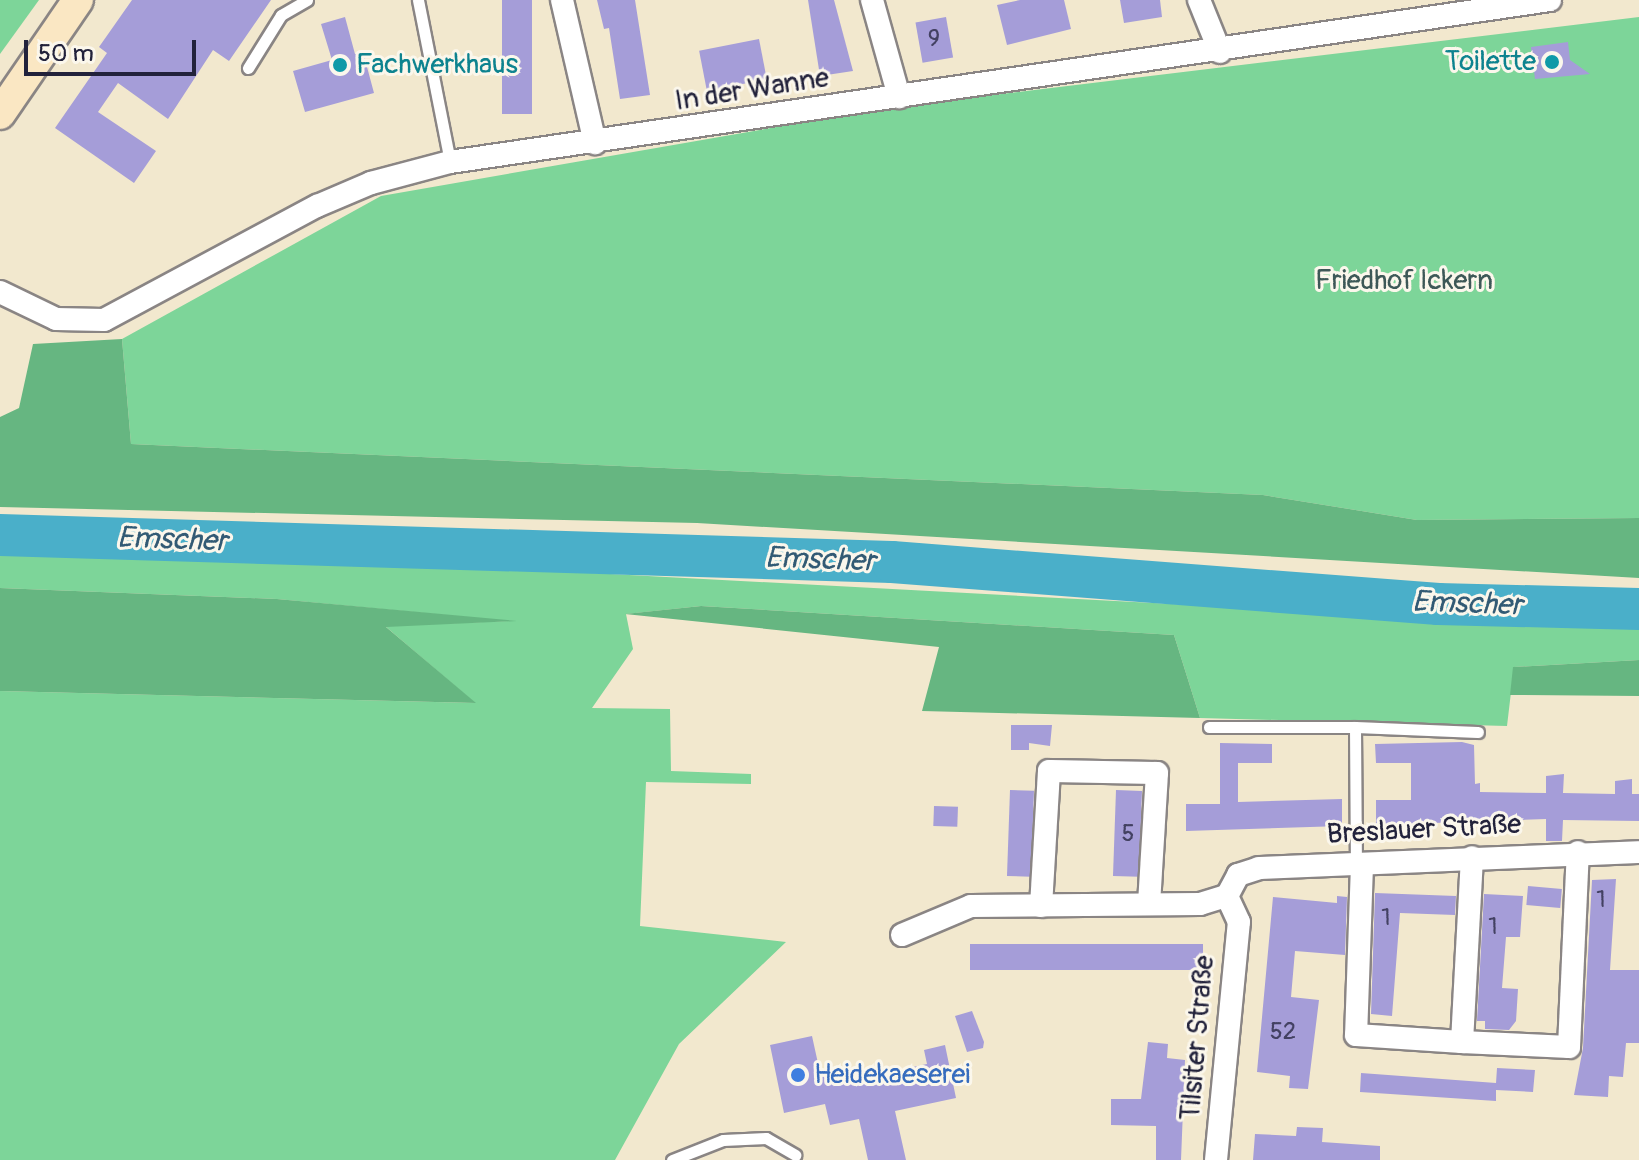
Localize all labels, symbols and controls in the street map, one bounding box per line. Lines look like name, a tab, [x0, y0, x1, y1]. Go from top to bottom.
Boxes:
scale bar	[28, 24, 200, 74]
house number: 9	[928, 25, 940, 53]
text: 50 m	[38, 39, 94, 68]
place label: Toilette	[1445, 45, 1536, 79]
place label: Fachwerkhaus	[356, 48, 518, 82]
marker: Toilette	[1543, 53, 1561, 71]
marker: Fachwerkhaus	[331, 56, 349, 74]
street label: In der Wanne	[673, 61, 831, 119]
park label: Friedhof Ickern	[1315, 264, 1493, 298]
water label: Emscher	[116, 520, 228, 560]
water label: Emscher	[764, 540, 876, 580]
water label: Emscher	[1411, 584, 1523, 624]
street label: Breslauer Straße	[1326, 808, 1522, 852]
house number: 5	[1121, 820, 1135, 848]
house number: 1	[1596, 886, 1606, 914]
house number: 1	[1381, 904, 1391, 932]
house number: 1	[1488, 913, 1498, 941]
street label: Tilsiter Straße	[1174, 954, 1222, 1122]
house number: 52	[1270, 1018, 1296, 1046]
place label: Heidekaeserei	[814, 1058, 970, 1092]
marker: Heidekaeserei	[789, 1066, 807, 1084]

